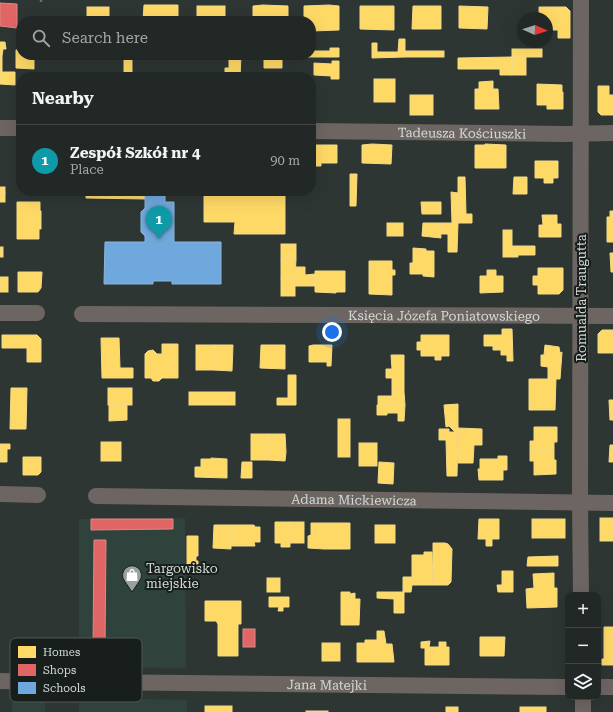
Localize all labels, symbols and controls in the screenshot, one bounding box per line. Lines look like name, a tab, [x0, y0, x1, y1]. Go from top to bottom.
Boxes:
north arrow	[517, 12, 553, 48]
search box	[16, 16, 316, 60]
icon: search	[30, 27, 52, 49]
text: Search here	[62, 29, 148, 47]
text: Nearby	[32, 88, 94, 108]
street label: Tadeusza Kościuszki	[398, 125, 526, 141]
text: Zespół Szkół nr 4	[70, 144, 200, 162]
text: 1	[41, 153, 49, 168]
text: 90 m	[270, 153, 300, 168]
text: Place	[70, 162, 104, 177]
pin: 1	[146, 206, 172, 239]
street label: Romualda Traugutta	[574, 234, 589, 362]
street label: Księcia Józefa Poniatowskiego	[348, 308, 540, 323]
your location	[322, 322, 342, 342]
street label: Adama Mickiewicza	[291, 491, 417, 508]
place label: Targowisko miejskie	[146, 561, 218, 591]
shop icon: Targowisko miejskie	[121, 564, 143, 592]
map controls	[565, 592, 601, 700]
button: +	[565, 592, 601, 628]
button: −	[565, 628, 601, 664]
legend	[10, 638, 142, 702]
text: Homes	[43, 646, 80, 659]
text: Shops	[43, 664, 76, 677]
button: layers	[565, 664, 601, 700]
street label: Jana Matejki	[287, 677, 367, 692]
text: Schools	[43, 682, 85, 695]

